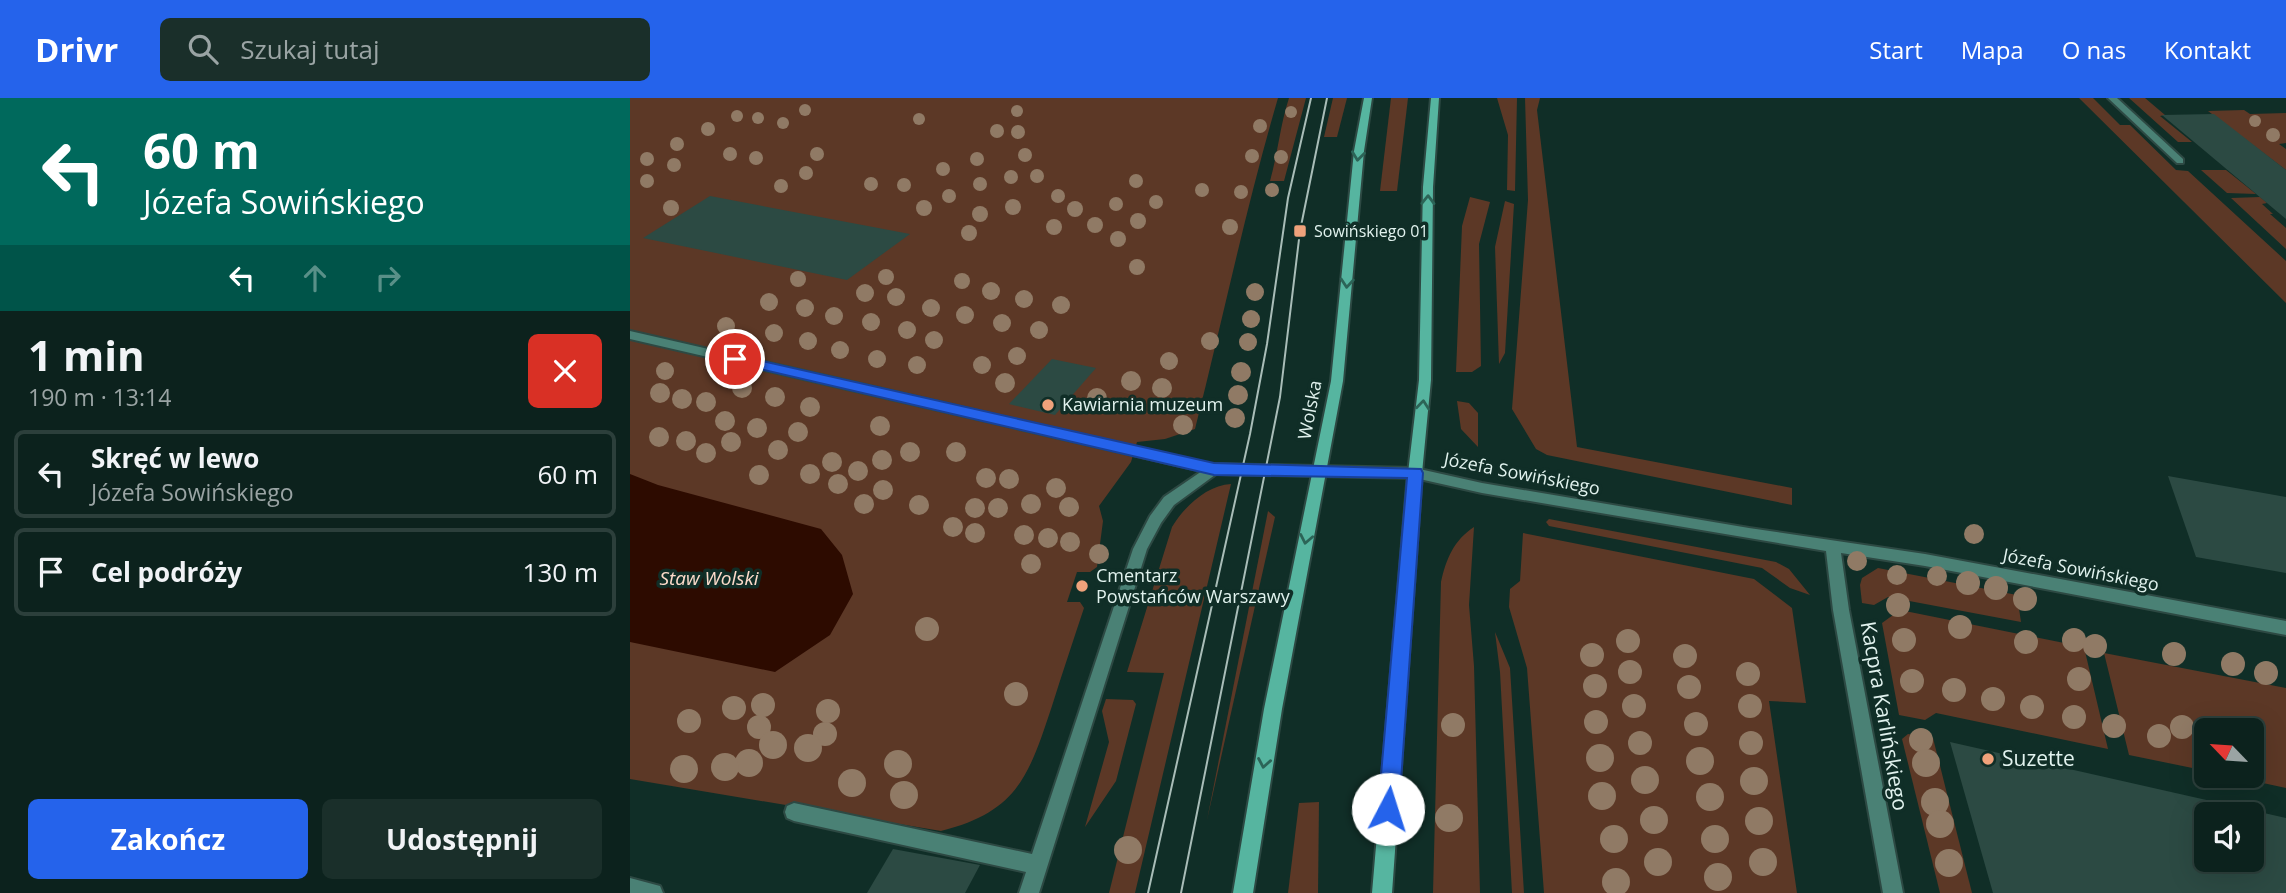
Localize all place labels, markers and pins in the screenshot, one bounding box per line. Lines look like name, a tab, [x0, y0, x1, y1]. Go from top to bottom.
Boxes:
place label: Sowińskiego 01	[1314, 220, 1428, 242]
marker: Sowińskiego 01	[1292, 223, 1308, 239]
pin	[705, 329, 765, 389]
place label: Kawiarnia muzeum	[1062, 392, 1223, 416]
marker: Kawiarnia muzeum	[1040, 397, 1056, 413]
place label: Cmentarz Powstańców Warszawy	[1096, 563, 1291, 608]
marker: Cmentarz Powstańców Warszawy	[1074, 578, 1090, 594]
place label: Suzette	[2002, 744, 2075, 772]
marker: Suzette	[1980, 751, 1996, 767]

